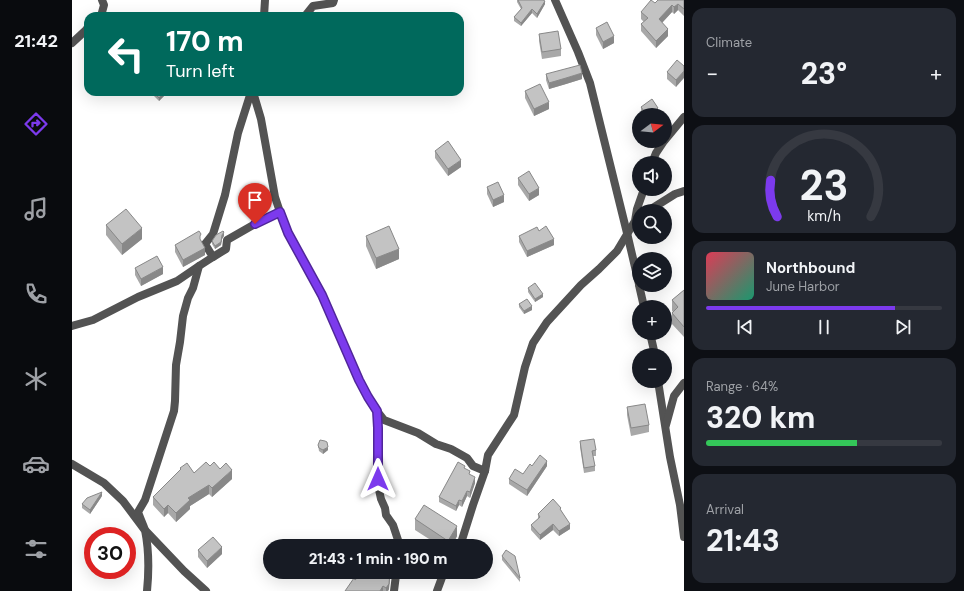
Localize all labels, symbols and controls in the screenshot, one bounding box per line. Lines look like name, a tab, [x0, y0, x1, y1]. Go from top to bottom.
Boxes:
text: 170 m	[166, 23, 244, 60]
icon: left	[100, 28, 152, 80]
text: 21:42	[14, 29, 58, 53]
text: Climate	[706, 34, 752, 51]
text: 23°	[801, 54, 847, 93]
text: Turn left	[166, 59, 235, 83]
text: −	[706, 59, 718, 88]
text: +	[930, 59, 942, 88]
north arrow	[632, 108, 672, 148]
map controls	[632, 108, 672, 388]
icon: directions	[22, 110, 50, 138]
button: sound	[632, 156, 672, 196]
text: 23	[799, 159, 849, 213]
pin	[238, 183, 272, 224]
icon: arrive	[244, 189, 266, 211]
icon: music	[22, 195, 50, 223]
button: search	[632, 204, 672, 244]
text: km/h	[807, 206, 841, 224]
button: layers	[632, 252, 672, 292]
text: Northbound	[766, 258, 855, 278]
text: June Harbor	[766, 278, 840, 295]
icon: phone	[22, 280, 50, 308]
button: +	[632, 300, 672, 340]
icon: previous	[734, 316, 756, 338]
icon: pause	[813, 316, 835, 338]
icon: next	[892, 316, 914, 338]
button: −	[632, 348, 672, 388]
icon: climate	[22, 365, 50, 393]
text: Range · 64%	[706, 378, 778, 395]
text: 320 km	[706, 398, 815, 437]
icon: car	[22, 450, 50, 478]
position arrow	[357, 458, 399, 500]
text: Arrival	[706, 501, 744, 518]
text: 21:43	[706, 521, 780, 560]
speed limit sign: 30	[84, 527, 136, 579]
icon: filters	[22, 535, 50, 563]
text: 21:43 · 1 min · 190 m	[309, 549, 447, 569]

